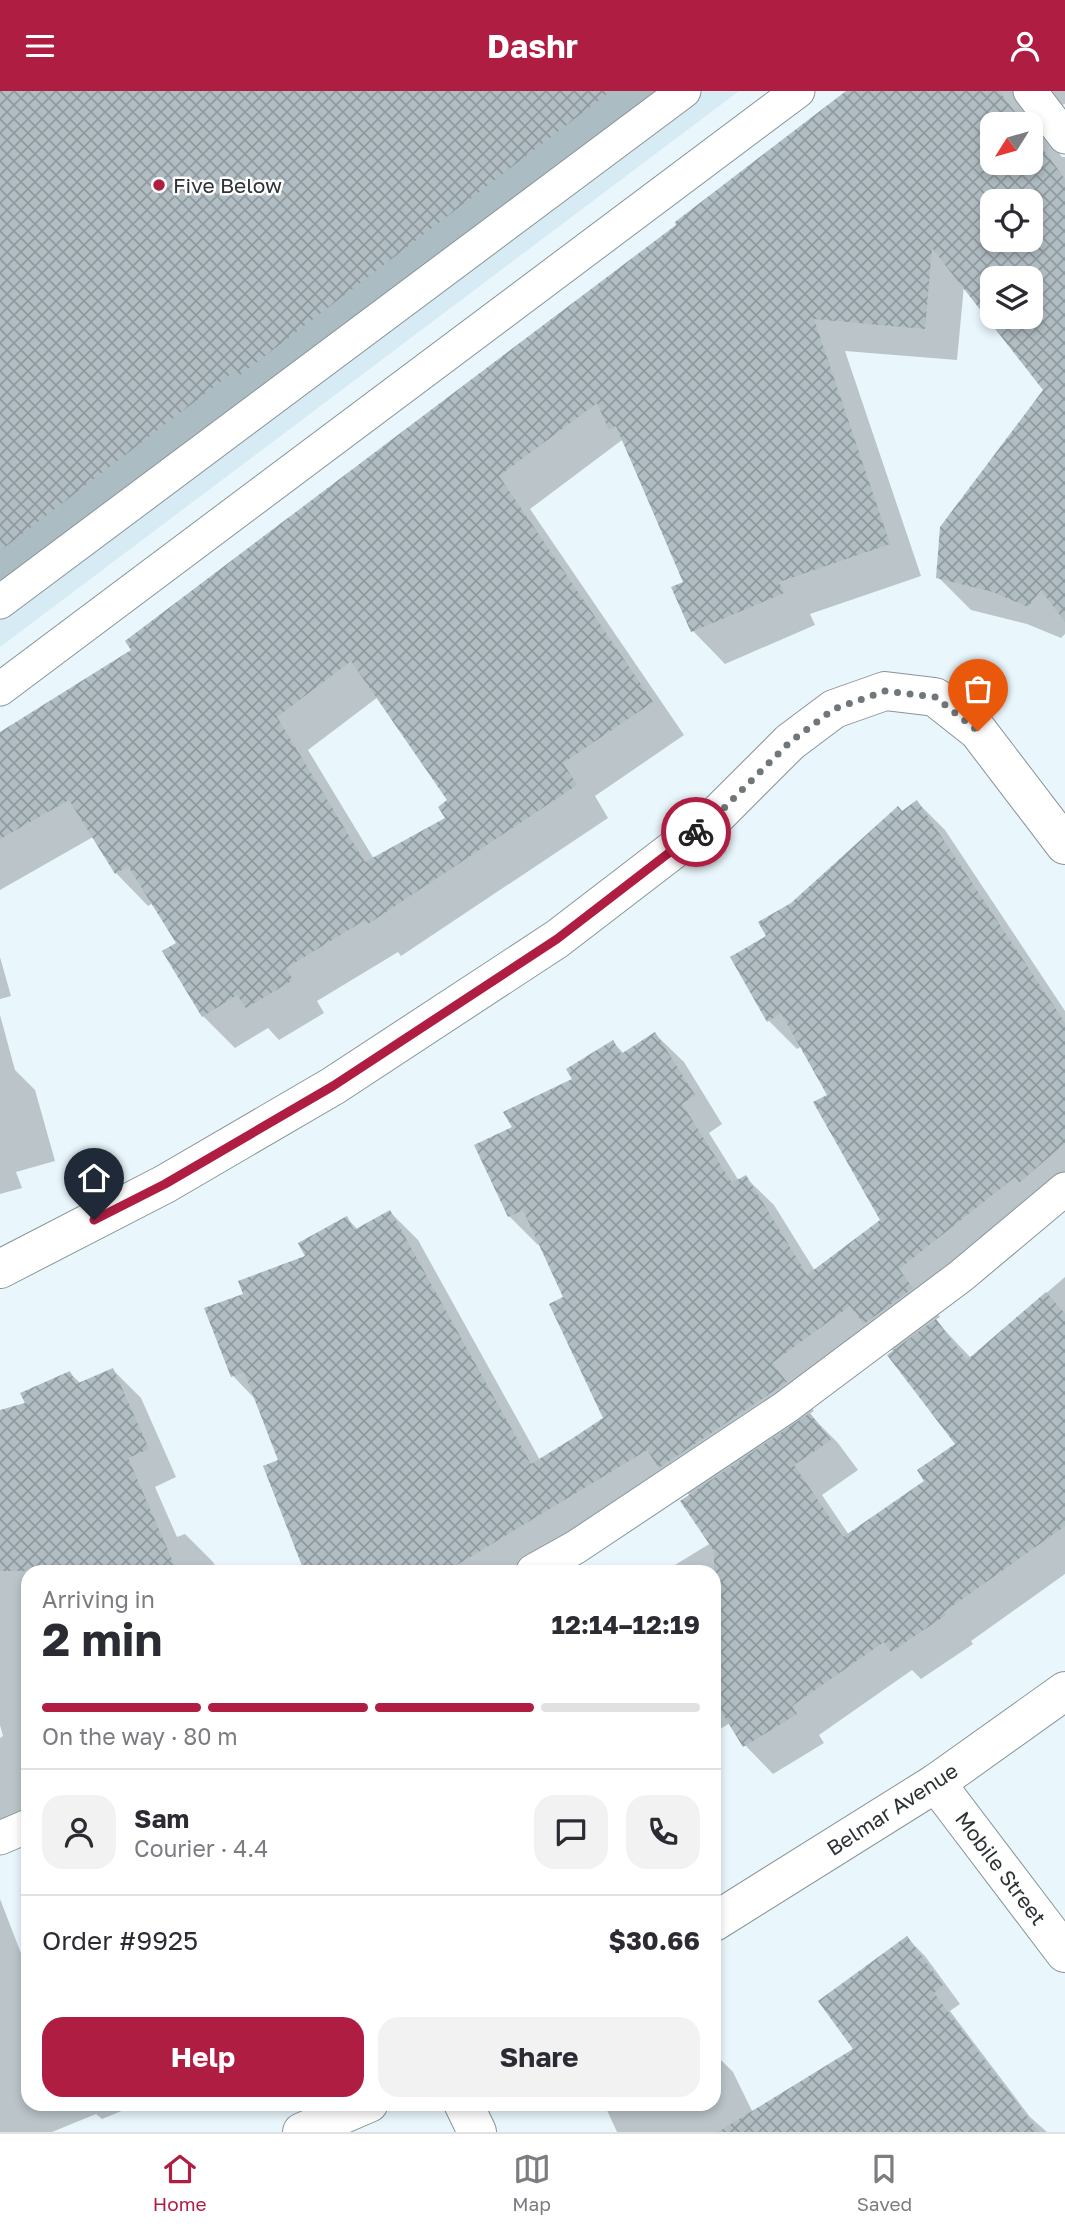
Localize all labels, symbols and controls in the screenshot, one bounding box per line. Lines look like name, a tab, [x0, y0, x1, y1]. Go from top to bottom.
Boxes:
icon: menu	[21, 27, 59, 65]
text: Dashr	[487, 27, 578, 65]
icon: person	[1006, 27, 1044, 65]
north arrow	[980, 112, 1043, 175]
map controls	[980, 112, 1043, 329]
place label: Five Below	[173, 172, 282, 198]
marker: Five Below	[151, 177, 167, 193]
button: locate	[980, 189, 1043, 252]
button: layers	[980, 266, 1043, 329]
pin	[948, 659, 1008, 731]
icon: bag	[959, 670, 997, 708]
courier	[661, 797, 731, 867]
icon: bike	[677, 813, 715, 851]
pin	[64, 1148, 124, 1220]
icon: home	[75, 1159, 113, 1197]
text: Arriving in	[42, 1585, 155, 1613]
text: 12:14–12:19	[552, 1609, 700, 1640]
text: 2 min	[42, 1611, 162, 1666]
text: On the way · 80 m	[42, 1722, 238, 1750]
street label: Belmar Avenue	[822, 1757, 962, 1861]
button: person	[42, 1795, 116, 1869]
button: chat	[534, 1795, 608, 1869]
button: phone	[626, 1795, 700, 1869]
text: Sam	[134, 1803, 189, 1834]
street label: Mobile Street	[950, 1806, 1052, 1930]
text: Courier · 4.4	[134, 1834, 268, 1862]
text: Order #9925	[42, 1925, 198, 1956]
text: $30.66	[608, 1925, 700, 1956]
button: Help	[42, 2017, 364, 2097]
button: Share	[378, 2017, 700, 2097]
tab: Home	[153, 2150, 207, 2215]
tab: Map	[512, 2150, 551, 2215]
tab: Saved	[857, 2150, 912, 2215]

